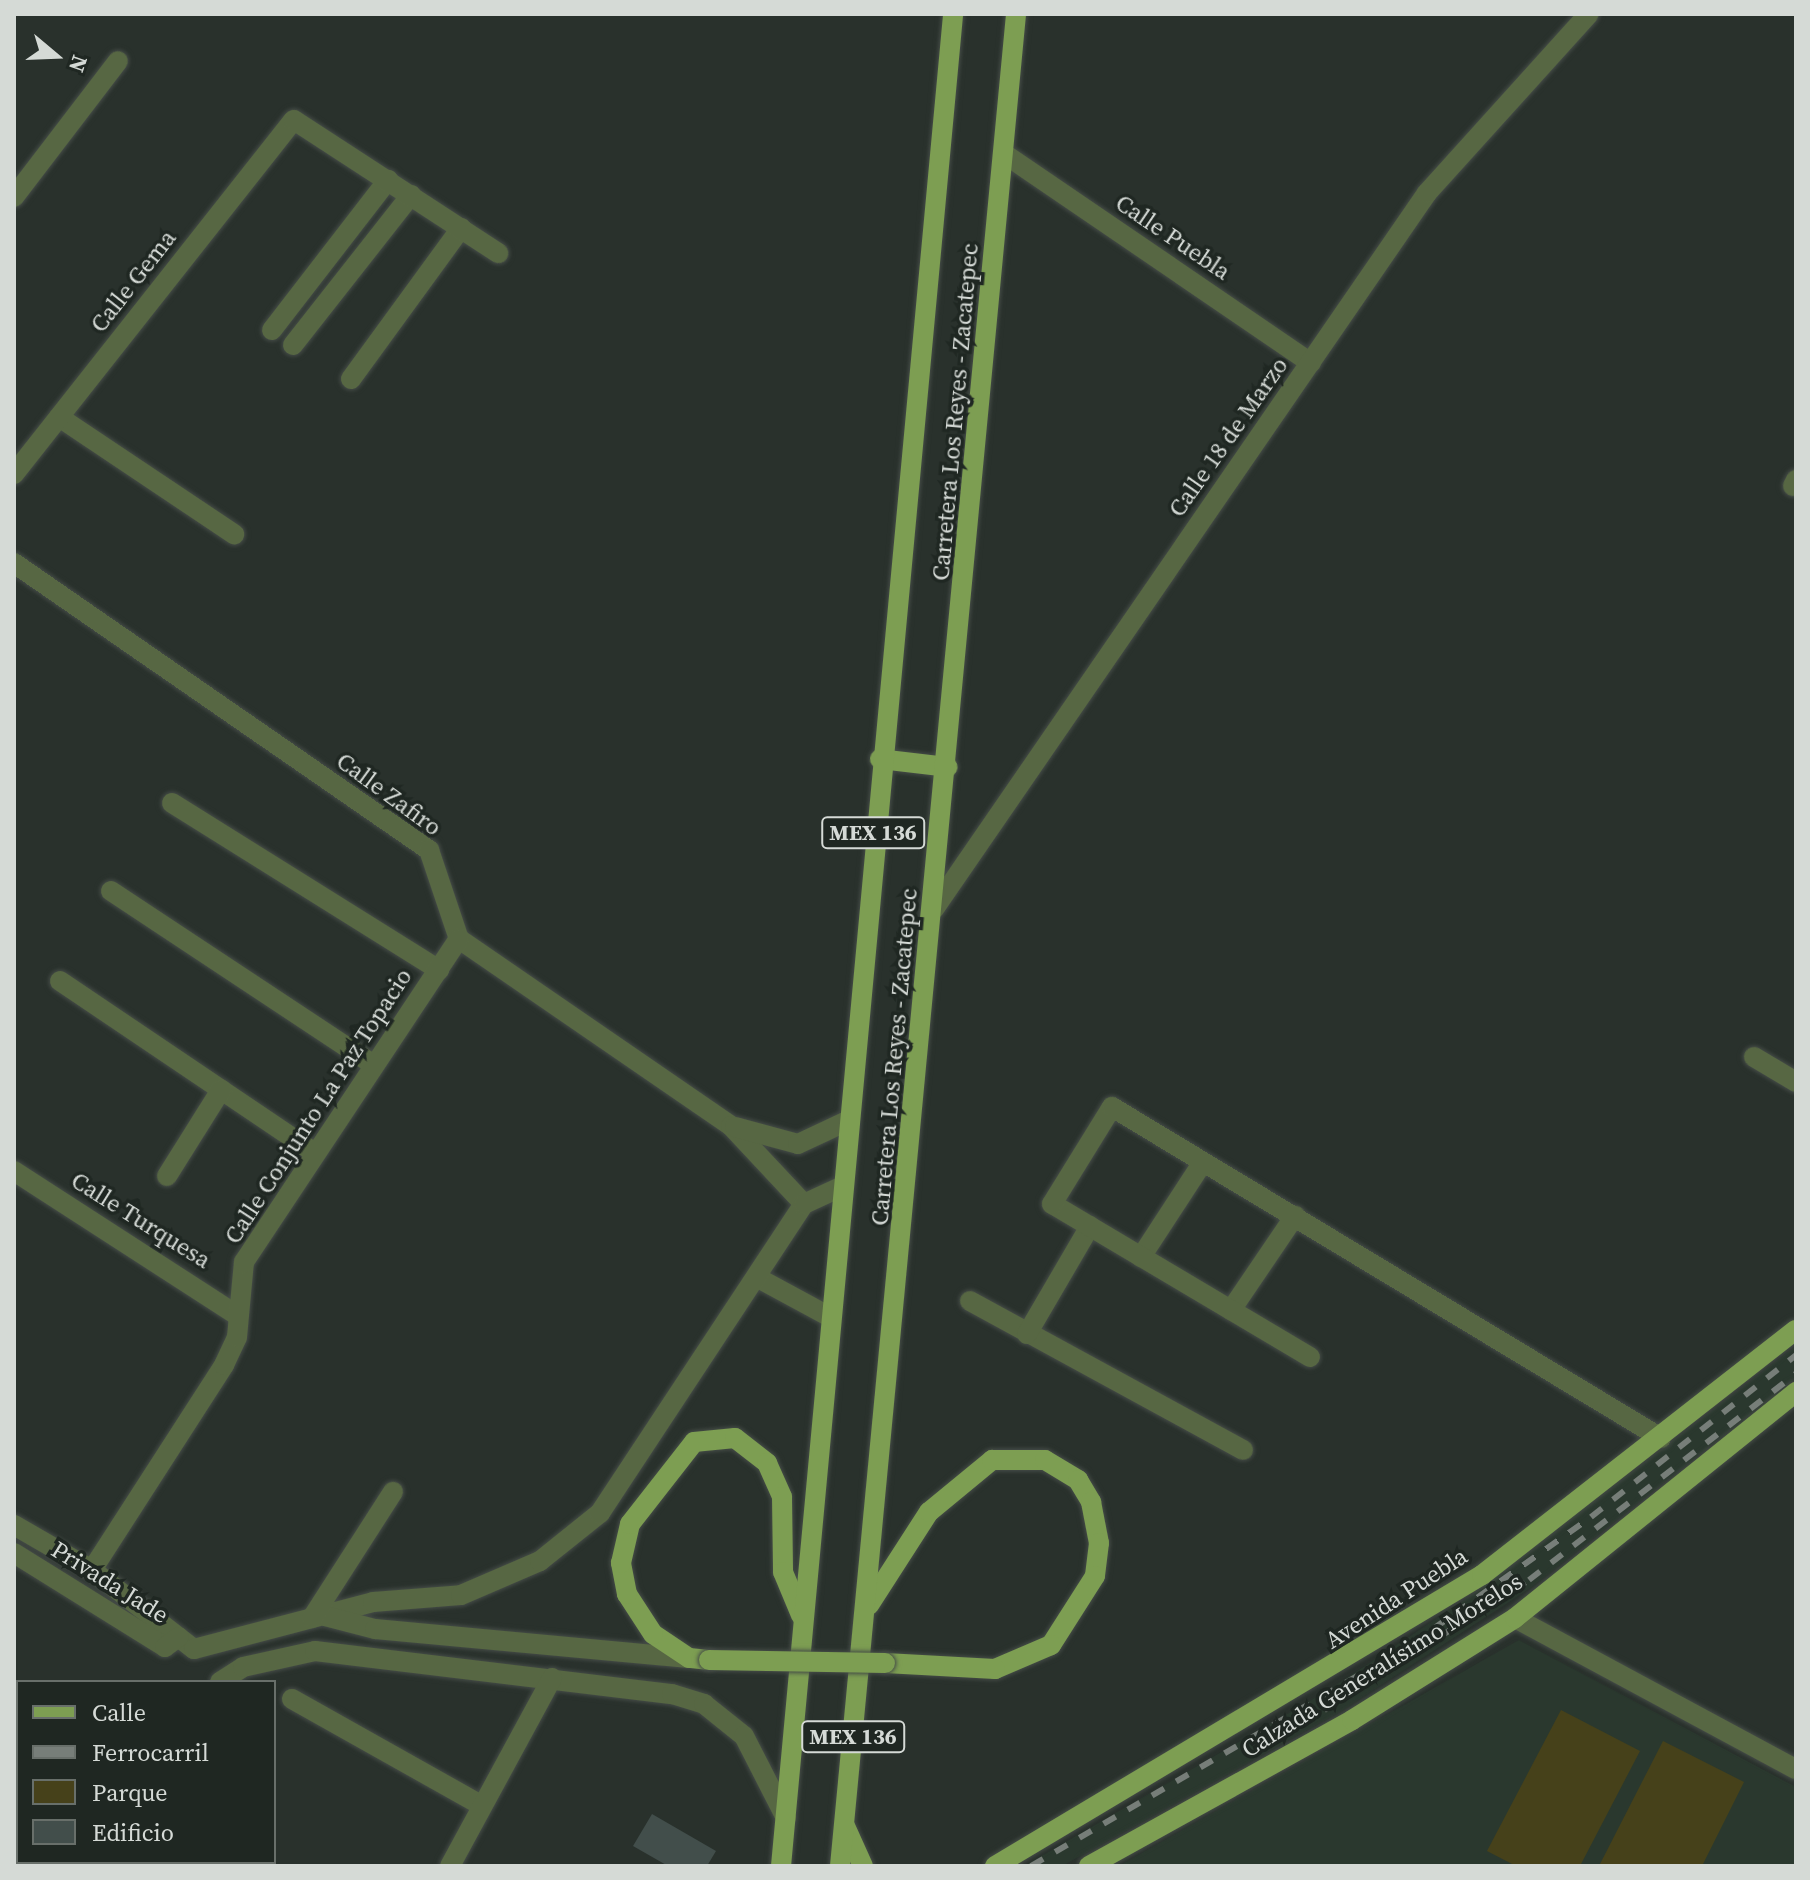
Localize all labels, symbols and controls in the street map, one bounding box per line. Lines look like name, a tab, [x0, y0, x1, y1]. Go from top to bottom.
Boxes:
north arrow	[16, 16, 96, 96]
text: N	[62, 51, 95, 76]
street label: Calle Puebla	[1110, 188, 1236, 286]
street label: Calle Gema	[84, 224, 182, 338]
street label: Carretera Los Reyes - Zacatepec	[926, 242, 984, 582]
street label: Calle 18 de Marzo	[1162, 352, 1294, 522]
street label: Calle Zafiro	[331, 746, 447, 842]
road number: MEX 136	[821, 815, 925, 851]
street label: Carretera Los Reyes - Zacatepec	[865, 887, 923, 1227]
street label: Calle Conjunto La Paz Topacio	[218, 963, 418, 1249]
street label: Calle Turquesa	[66, 1166, 216, 1274]
street label: Privada Jade	[46, 1535, 174, 1629]
street label: Avenida Puebla	[1319, 1541, 1473, 1655]
street label: Calzada Generalísimo Morelos	[1236, 1567, 1528, 1763]
legend	[16, 1680, 276, 1864]
text: Calle	[92, 1696, 146, 1729]
road number: MEX 136	[801, 1719, 905, 1755]
text: Ferrocarril	[92, 1736, 209, 1769]
text: Parque	[92, 1776, 168, 1809]
text: Edificio	[92, 1816, 174, 1849]

